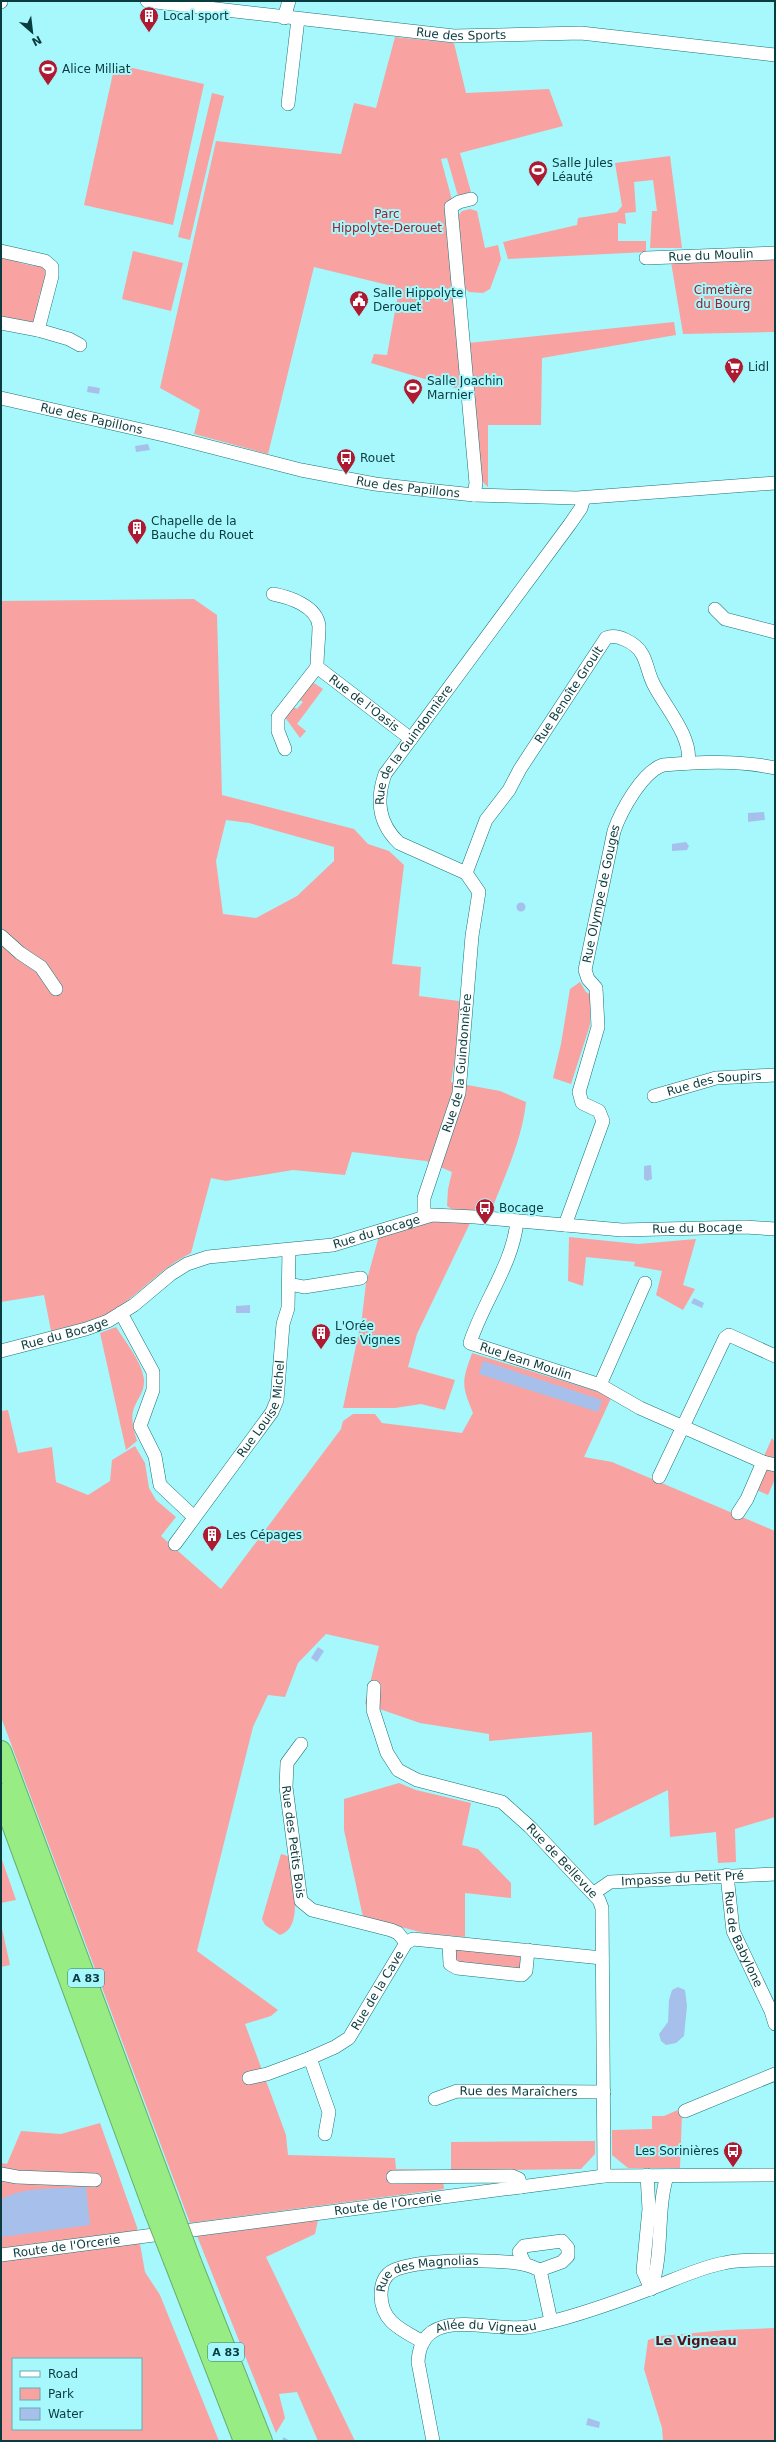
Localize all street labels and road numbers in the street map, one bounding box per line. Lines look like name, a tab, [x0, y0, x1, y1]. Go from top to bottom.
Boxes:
street label: Rue des Sports	[415, 25, 506, 43]
street label: Rue du Moulin	[668, 247, 754, 264]
street label: Rue des Papillons	[39, 400, 144, 437]
street label: Rue des Papillons	[355, 474, 461, 500]
street label: Rue Benoîte Groult	[532, 643, 606, 746]
street label: Rue de l'Oasis	[326, 672, 402, 734]
street label: Rue de la Guindonnière	[373, 682, 456, 805]
street label: Rue Olympe de Gouges	[580, 822, 623, 964]
street label: Rue de la Guindonnière	[439, 993, 474, 1134]
street label: Rue des Soupirs	[665, 1069, 762, 1099]
street label: Rue du Bocage	[331, 1212, 422, 1252]
street label: Rue du Bocage	[652, 1220, 743, 1236]
street label: Rue du Bocage	[19, 1314, 110, 1353]
street label: Rue Jean Moulin	[478, 1340, 574, 1382]
street label: Rue Louise Michel	[234, 1360, 287, 1460]
street label: Rue des Petits Bois	[279, 1784, 308, 1899]
street label: Rue de Bellevue	[524, 1821, 601, 1901]
street label: Impasse du Petit Pré	[621, 1869, 744, 1888]
street label: Rue de Babylone	[722, 1890, 766, 1989]
street label: Rue de la Cave	[348, 1948, 407, 2033]
road number: A 83	[68, 1969, 104, 1987]
street label: Rue des Maraîchers	[460, 2084, 578, 2099]
street label: Route de l'Orcerie	[333, 2190, 442, 2218]
street label: Route de l'Orcerie	[12, 2232, 121, 2260]
street label: Rue des Magnolias	[374, 2254, 479, 2293]
street label: Allée du Vigneau	[433, 2318, 538, 2336]
road number: A 83	[208, 2343, 244, 2361]

